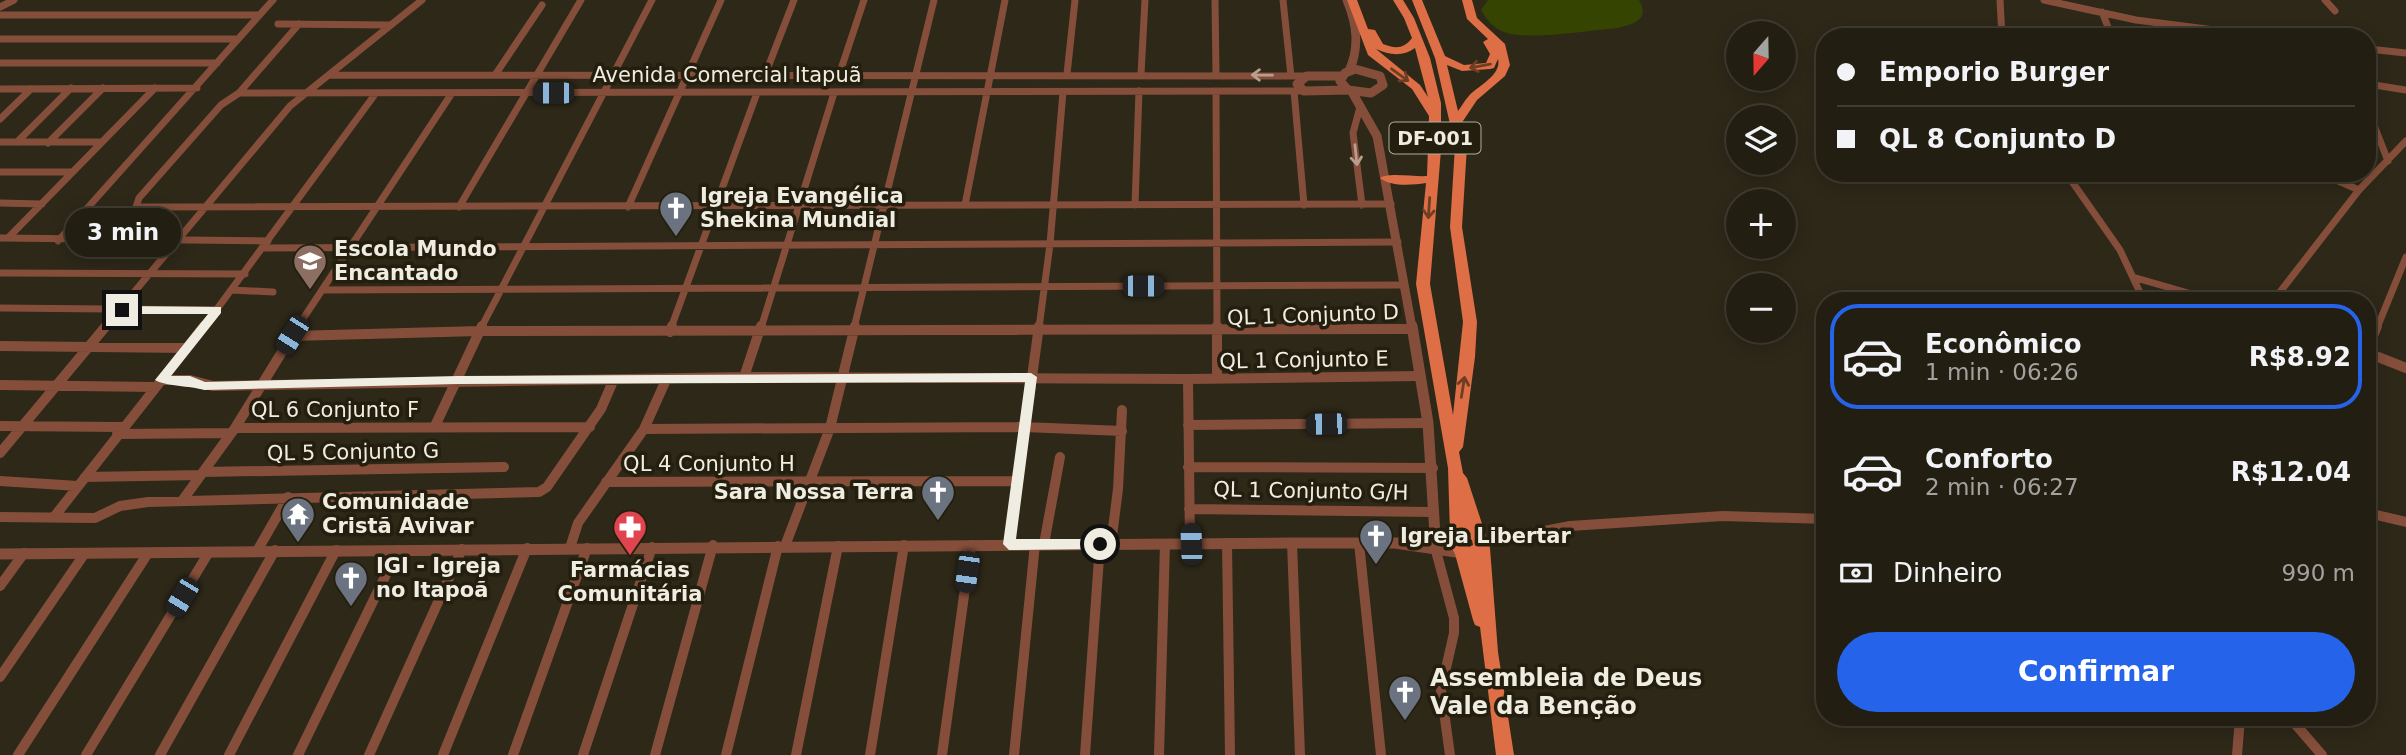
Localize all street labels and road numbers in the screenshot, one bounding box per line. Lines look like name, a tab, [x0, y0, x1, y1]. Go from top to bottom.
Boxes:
street label: Avenida Comercial Itapuã	[592, 63, 862, 87]
road number: DF-001	[1390, 122, 1480, 154]
street label: QL 1 Conjunto D	[1227, 300, 1399, 330]
street label: QL 1 Conjunto E	[1219, 347, 1389, 373]
street label: QL 6 Conjunto F	[251, 398, 419, 422]
street label: QL 5 Conjunto G	[267, 438, 439, 466]
street label: QL 4 Conjunto H	[623, 452, 795, 476]
street label: QL 1 Conjunto G/H	[1213, 477, 1409, 505]

